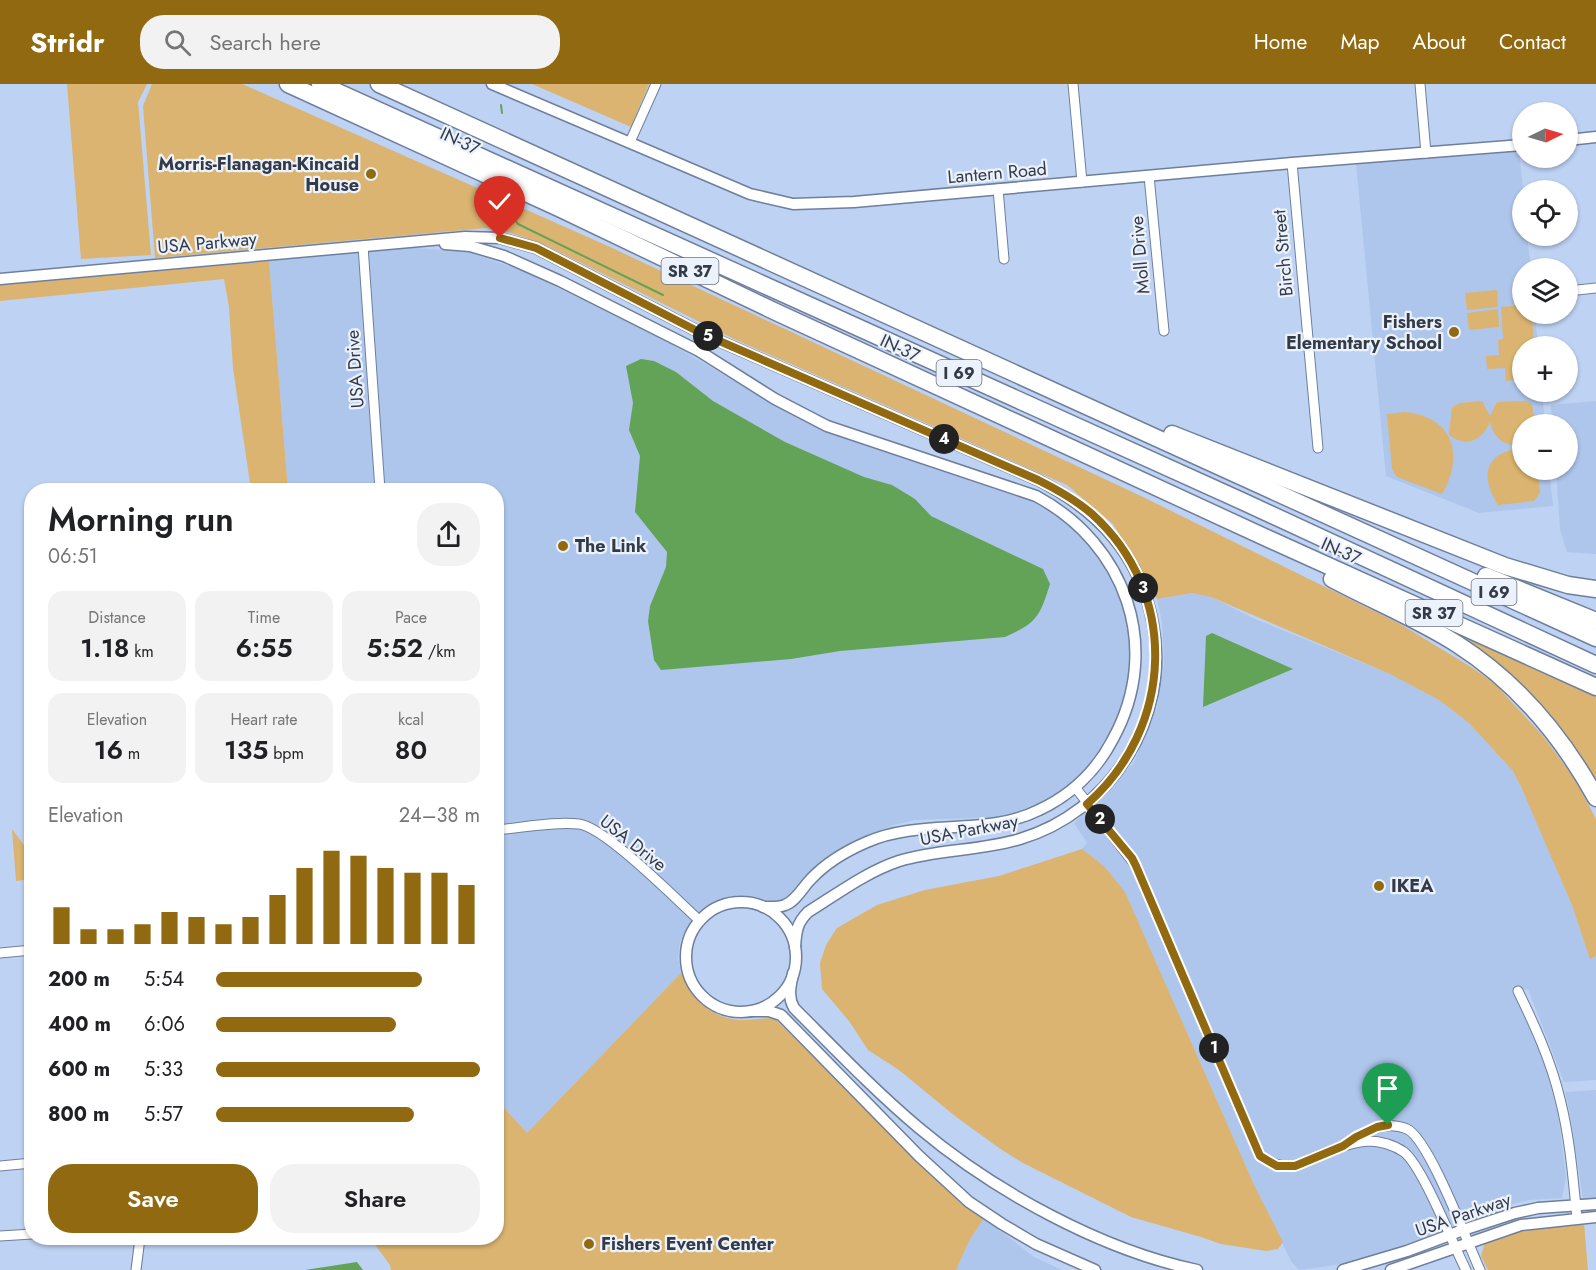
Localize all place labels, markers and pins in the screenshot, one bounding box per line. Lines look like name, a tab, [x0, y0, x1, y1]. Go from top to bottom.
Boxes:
place label: Morris-Flanagan-Kincaid House	[158, 151, 359, 198]
marker: Morris-Flanagan-Kincaid House	[364, 167, 378, 181]
pin	[474, 176, 525, 238]
place label: Fishers Elementary School	[1286, 309, 1442, 356]
pin: 5	[693, 321, 723, 351]
marker: Fishers Elementary School	[1447, 325, 1461, 339]
pin: 4	[929, 424, 959, 454]
place label: The Link	[575, 533, 647, 559]
marker: The Link	[556, 539, 570, 553]
pin: 3	[1128, 573, 1158, 603]
pin: 2	[1085, 804, 1115, 834]
place label: IKEA	[1391, 873, 1434, 899]
marker: IKEA	[1372, 879, 1386, 893]
pin: 1	[1199, 1033, 1229, 1063]
pin	[1362, 1063, 1413, 1125]
place label: Fishers Event Center	[601, 1231, 775, 1257]
marker: Fishers Event Center	[582, 1237, 596, 1251]

